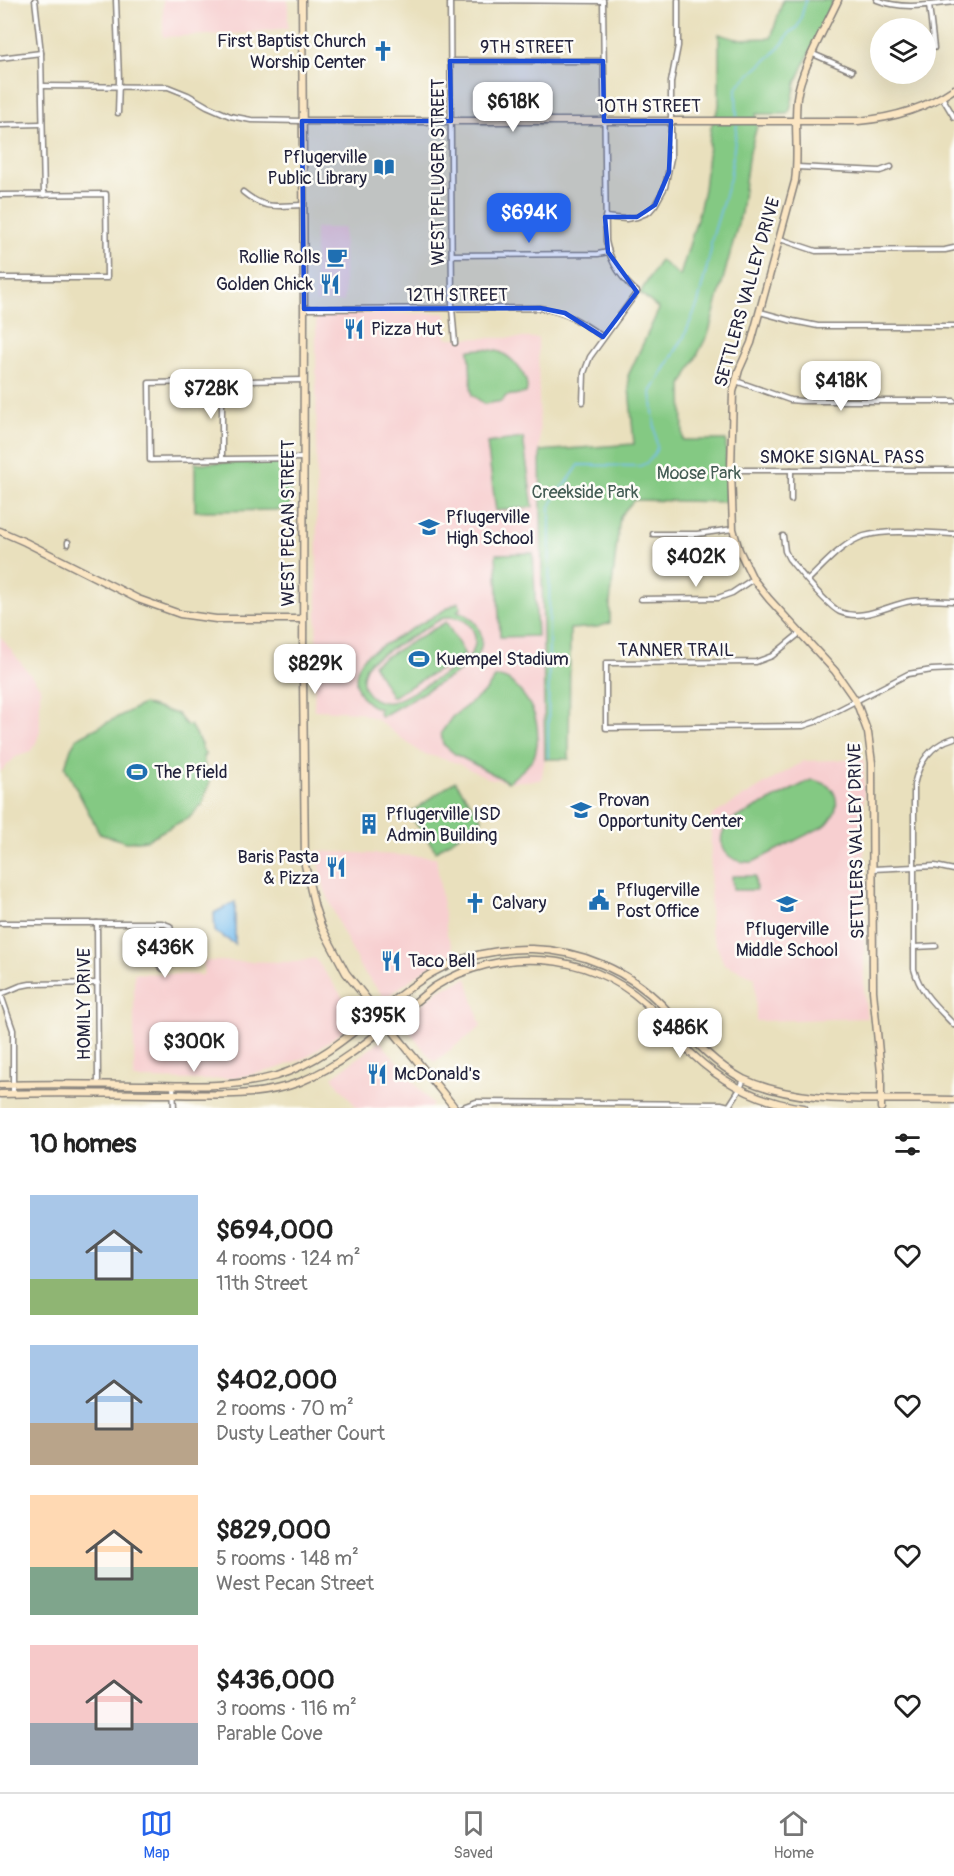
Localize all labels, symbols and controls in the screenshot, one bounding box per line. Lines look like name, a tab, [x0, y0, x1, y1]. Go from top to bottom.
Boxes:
map controls	[870, 18, 936, 84]
button: layers	[870, 18, 936, 84]
place label: First Baptist Church Worship Center	[217, 30, 367, 74]
street label: 9TH STREET	[480, 36, 574, 59]
church icon: First Baptist Church Worship Center	[371, 39, 395, 63]
street label: WEST PFLUGER STREET	[427, 78, 450, 266]
pin: $618K	[471, 82, 555, 133]
text: $618K	[487, 89, 539, 114]
street label: 10TH STREET	[597, 95, 701, 118]
place label: Pflugerville Public Library	[268, 146, 367, 190]
library icon: Pflugerville Public Library	[372, 155, 396, 179]
pin: $694K	[487, 193, 571, 244]
street label: SETTLERS VALLEY DRIVE	[709, 195, 786, 390]
text: $694K	[501, 200, 557, 225]
cafe icon: Rollie Rolls	[325, 245, 349, 269]
place label: Rollie Rolls	[239, 246, 320, 269]
restaurant icon: Golden Chick	[318, 272, 342, 296]
place label: Golden Chick	[216, 273, 313, 296]
street label: 12TH STREET	[406, 284, 508, 307]
restaurant icon: Pizza Hut	[342, 317, 366, 341]
place label: Pizza Hut	[371, 318, 444, 341]
pin: $418K	[799, 361, 883, 412]
text: $418K	[815, 368, 867, 393]
pin: $728K	[169, 369, 253, 420]
text: $728K	[184, 376, 238, 401]
street label: WEST PECAN STREET	[277, 440, 300, 606]
street label: SMOKE SIGNAL PASS	[759, 446, 925, 469]
park label: Moose Park	[657, 462, 742, 485]
park label: Creekside Park	[532, 481, 639, 504]
place label: Pflugerville High School	[446, 506, 534, 550]
school or university icon: Pflugerville High School	[417, 515, 441, 539]
pin: $402K	[654, 537, 738, 588]
text: $402K	[666, 544, 726, 569]
street label: TANNER TRAIL	[618, 639, 734, 662]
pin: $829K	[273, 644, 357, 695]
sports icon: Kuempel Stadium	[407, 647, 431, 671]
place label: Kuempel Stadium	[436, 648, 569, 671]
text: $829K	[288, 651, 342, 676]
street label: SETTLERS VALLEY DRIVE	[843, 743, 870, 939]
sports icon: The Pfield	[125, 760, 149, 784]
place label: The Pfield	[154, 761, 228, 784]
place label: Provan Opportunity Center	[598, 789, 744, 833]
school or university icon: Provan Opportunity Center	[569, 798, 593, 822]
place label: Pflugerville ISD Admin Building	[386, 803, 500, 847]
building icon: Pflugerville ISD Admin Building	[357, 812, 381, 836]
place label: Baris Pasta & Pizza	[238, 846, 319, 890]
restaurant icon: Baris Pasta & Pizza	[324, 855, 348, 879]
place label: Pflugerville Post Office	[616, 879, 700, 923]
public building icon: Pflugerville Post Office	[587, 888, 611, 912]
church icon: Calvary	[463, 891, 487, 915]
place label: Calvary	[492, 892, 547, 915]
school or university icon: Pflugerville Middle School	[775, 892, 799, 916]
place label: Pflugerville Middle School	[736, 918, 838, 962]
pin: $436K	[123, 928, 207, 979]
text: $436K	[136, 935, 194, 960]
street label: HOMILY DRIVE	[73, 948, 96, 1060]
restaurant icon: Taco Bell	[379, 949, 403, 973]
place label: Taco Bell	[408, 950, 476, 973]
pin: $395K	[336, 996, 420, 1047]
text: $395K	[350, 1003, 406, 1028]
pin: $486K	[638, 1008, 722, 1059]
text: $486K	[652, 1015, 708, 1040]
pin: $300K	[152, 1022, 236, 1073]
text: $300K	[163, 1029, 225, 1054]
restaurant icon: McDonald's	[365, 1062, 389, 1086]
place label: McDonald's	[394, 1063, 480, 1086]
text: 10 homes	[30, 1128, 136, 1160]
icon: filters	[891, 1128, 924, 1161]
text: $694,000	[216, 1214, 334, 1246]
icon: home	[78, 1219, 150, 1291]
icon: heart	[891, 1239, 924, 1272]
text: 4 rooms · 124 m²	[216, 1246, 361, 1271]
text: 11th Street	[216, 1271, 308, 1296]
text: $402,000	[216, 1364, 337, 1396]
icon: home	[78, 1369, 150, 1441]
icon: heart	[891, 1389, 924, 1422]
text: 2 rooms · 70 m²	[216, 1396, 354, 1421]
text: Dusty Leather Court	[216, 1421, 385, 1446]
text: $829,000	[216, 1514, 331, 1546]
icon: home	[78, 1519, 150, 1591]
icon: heart	[891, 1539, 924, 1572]
text: 5 rooms · 148 m²	[216, 1546, 359, 1571]
text: West Pecan Street	[216, 1571, 374, 1596]
text: $436,000	[216, 1664, 335, 1696]
icon: home	[78, 1669, 150, 1741]
icon: heart	[891, 1689, 924, 1722]
text: 3 rooms · 116 m²	[216, 1696, 357, 1721]
text: Parable Cove	[216, 1721, 323, 1746]
tab: Map	[140, 1807, 173, 1863]
tab: Saved	[453, 1807, 493, 1863]
tab: Home	[773, 1807, 814, 1863]

